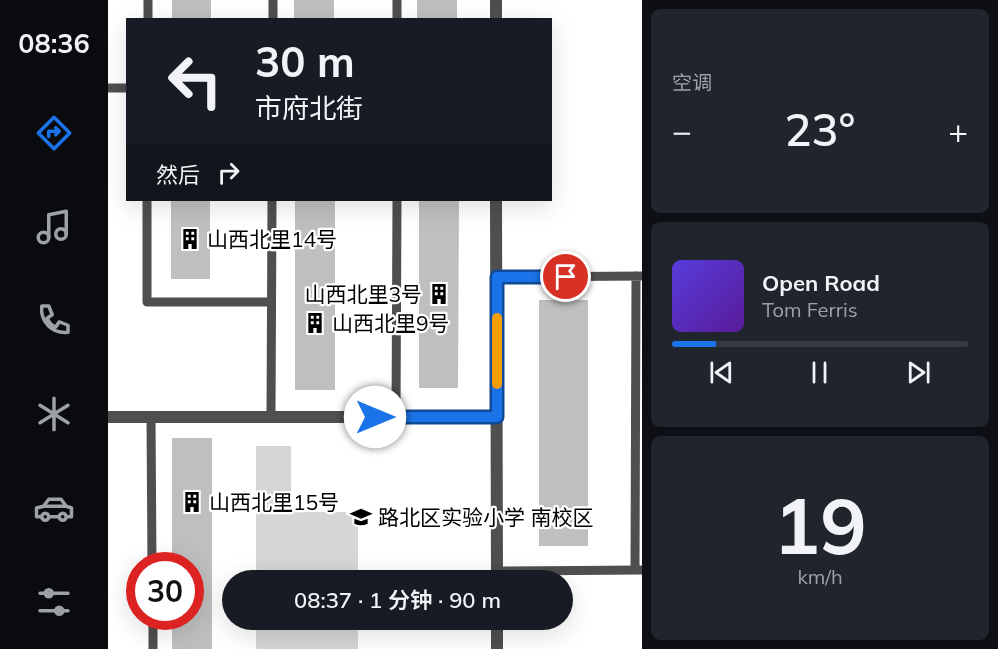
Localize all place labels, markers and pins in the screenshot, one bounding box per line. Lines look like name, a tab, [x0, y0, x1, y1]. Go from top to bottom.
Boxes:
place label: 山西北里14号	[207, 226, 337, 252]
building icon: 山西北里14号	[178, 227, 202, 251]
pin	[540, 251, 591, 302]
place label: 山西北里3号	[304, 281, 422, 307]
building icon: 山西北里3号	[427, 282, 451, 306]
place label: 山西北里9号	[332, 310, 450, 336]
building icon: 山西北里9号	[303, 311, 327, 335]
place label: 山西北里15号	[209, 489, 339, 515]
building icon: 山西北里15号	[180, 490, 204, 514]
place label: 路北区实验小学 南校区	[378, 504, 593, 530]
school or university icon: 路北区实验小学 南校区	[349, 505, 373, 529]

